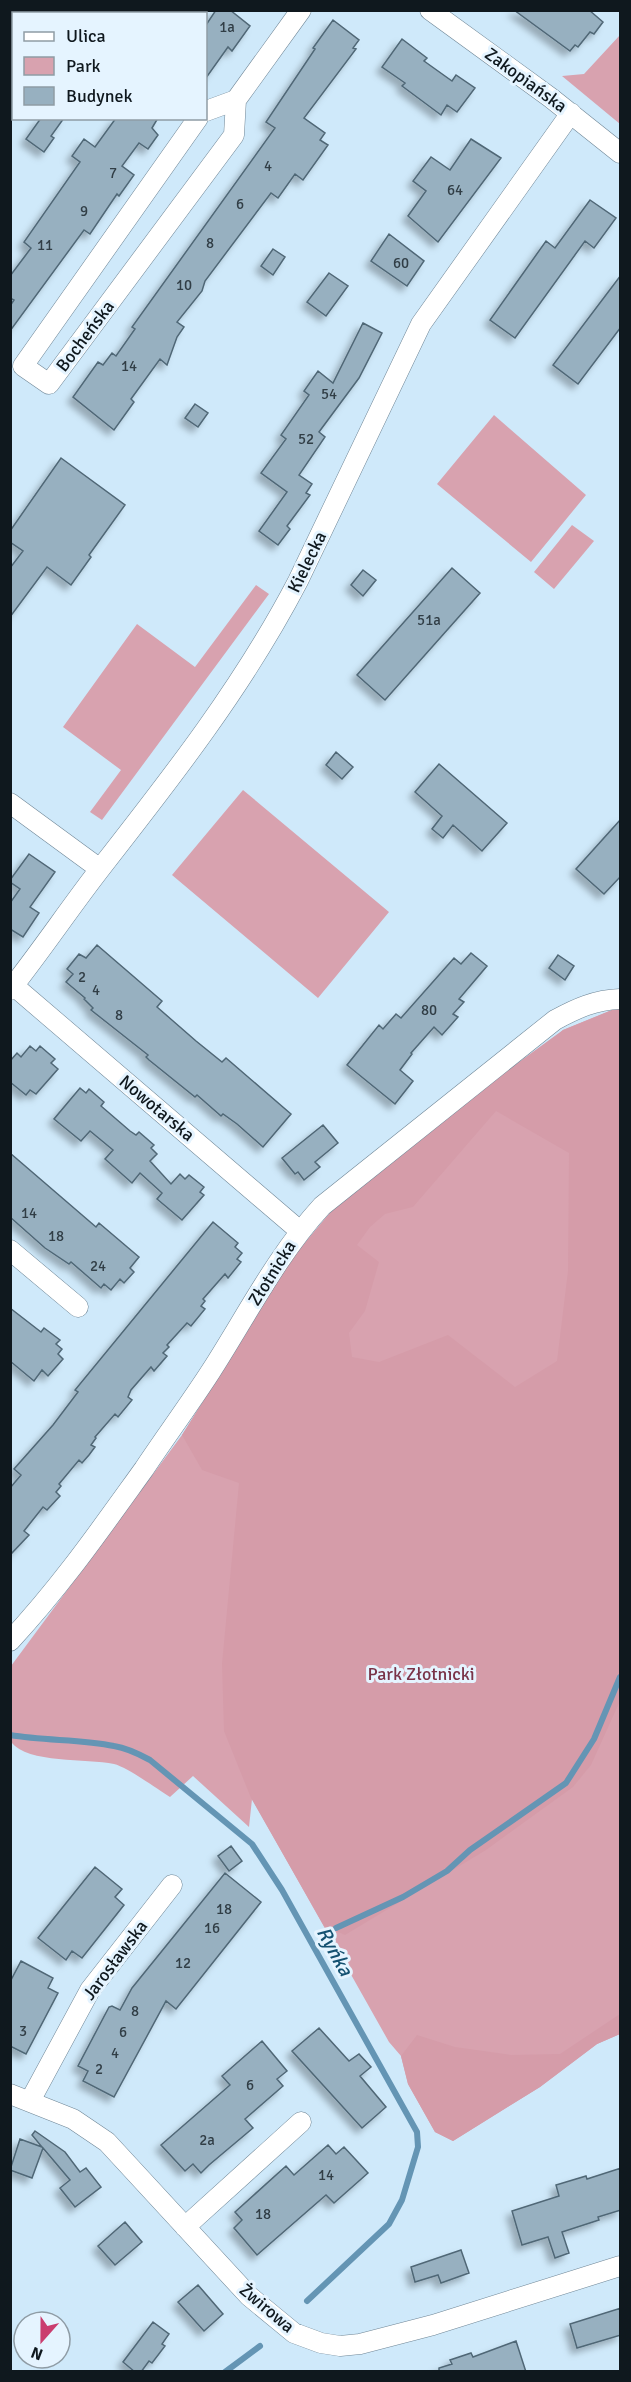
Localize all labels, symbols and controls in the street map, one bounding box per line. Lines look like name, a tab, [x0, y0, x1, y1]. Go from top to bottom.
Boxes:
legend	[12, 12, 207, 120]
house number: 1a	[219, 18, 235, 36]
text: Ulica	[66, 25, 106, 47]
street label: Zakopiańska	[481, 43, 571, 117]
text: Park	[66, 55, 101, 77]
text: Budynek	[66, 85, 133, 107]
house number: 4	[264, 157, 272, 175]
house number: 7	[109, 164, 117, 182]
house number: 64	[447, 181, 463, 199]
house number: 6	[236, 195, 244, 213]
house number: 9	[80, 202, 88, 220]
house number: 8	[206, 234, 214, 252]
house number: 11	[37, 236, 53, 254]
house number: 60	[393, 254, 409, 272]
house number: 10	[176, 276, 192, 294]
street label: Bocheńska	[51, 296, 119, 376]
house number: 14	[121, 357, 137, 375]
house number: 54	[321, 385, 337, 403]
house number: 52	[298, 430, 314, 448]
street label: Kielecka	[283, 528, 331, 596]
house number: 51a	[417, 611, 441, 629]
house number: 2	[78, 968, 86, 986]
house number: 4	[92, 981, 100, 999]
house number: 80	[421, 1001, 437, 1019]
house number: 8	[115, 1006, 123, 1024]
street label: Nowotarska	[115, 1070, 199, 1146]
house number: 14	[21, 1204, 37, 1222]
house number: 18	[48, 1227, 64, 1245]
street label: Złotnicka	[243, 1236, 301, 1310]
house number: 24	[90, 1257, 106, 1275]
park label: Park Złotnicki	[367, 1663, 475, 1685]
house number: 18	[216, 1900, 232, 1918]
street label: Jarosławska	[78, 1916, 152, 2004]
house number: 16	[204, 1919, 220, 1937]
water label: Ryńka	[311, 1922, 359, 1981]
house number: 12	[175, 1954, 191, 1972]
house number: 8	[131, 2002, 139, 2020]
house number: 3	[19, 2022, 27, 2040]
house number: 6	[119, 2023, 127, 2041]
house number: 4	[111, 2044, 119, 2062]
house number: 2	[95, 2060, 103, 2078]
house number: 6	[246, 2076, 254, 2094]
house number: 2a	[199, 2131, 215, 2149]
house number: 14	[318, 2166, 334, 2184]
house number: 18	[255, 2205, 271, 2223]
street label: Żwirowa	[235, 2279, 299, 2337]
north arrow	[12, 2310, 72, 2370]
text: N	[28, 2342, 46, 2364]

